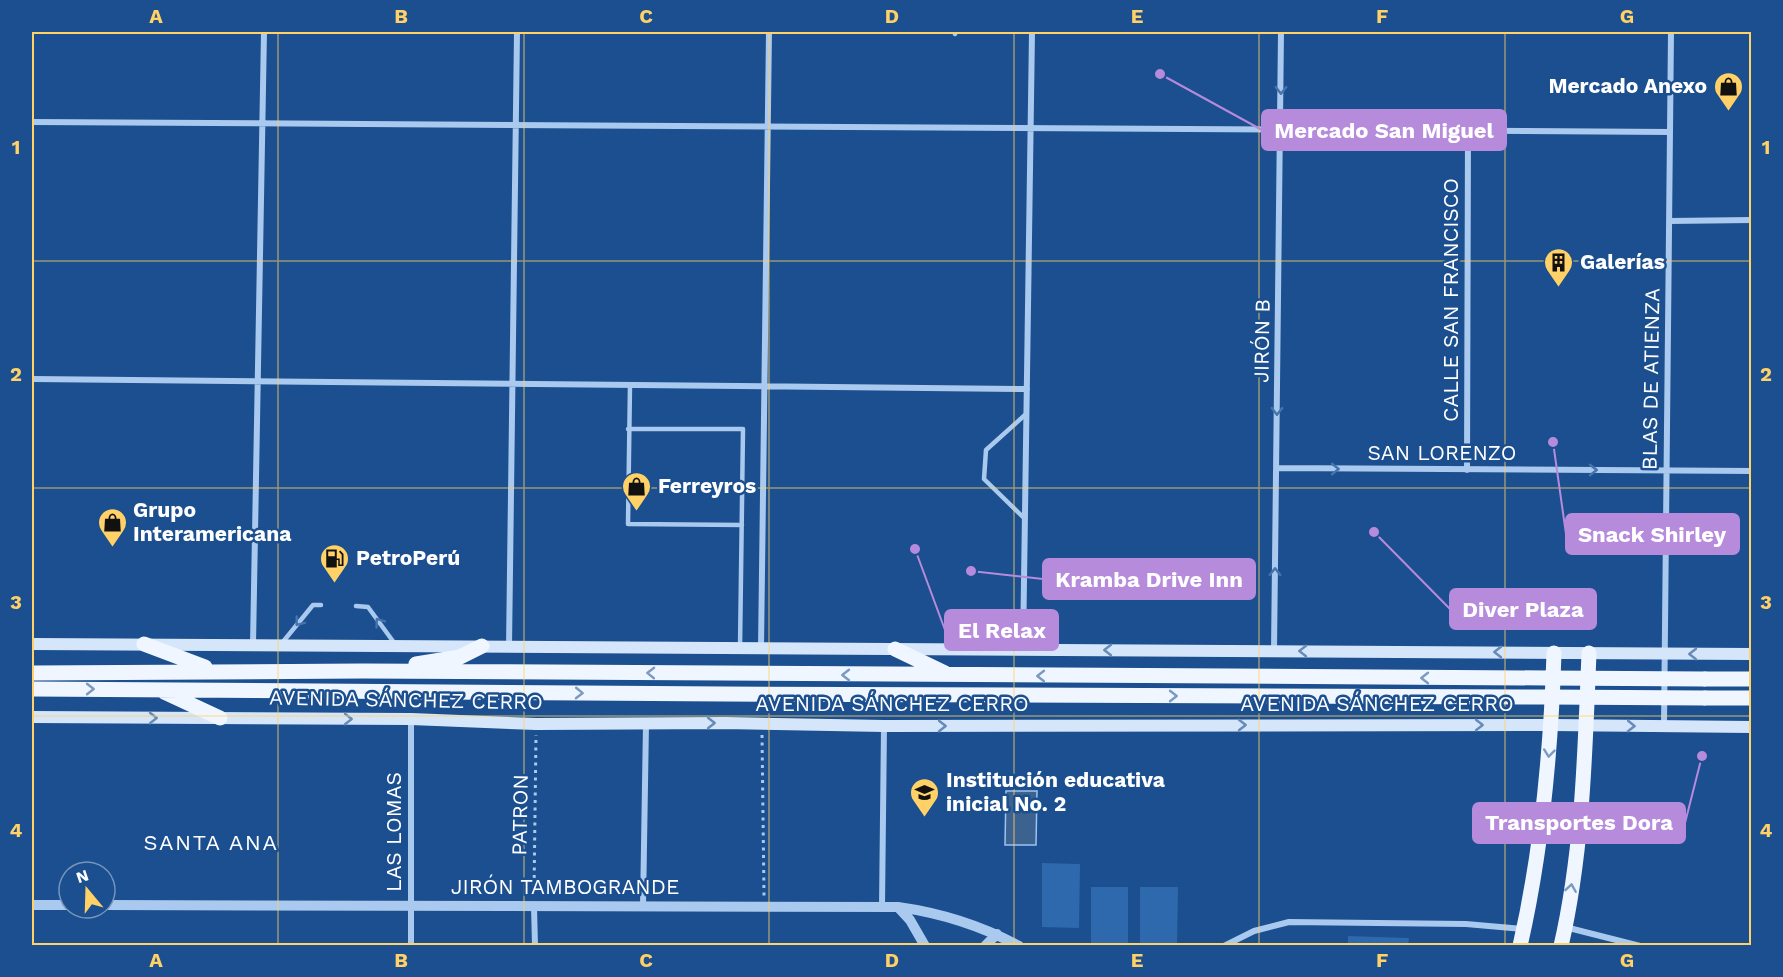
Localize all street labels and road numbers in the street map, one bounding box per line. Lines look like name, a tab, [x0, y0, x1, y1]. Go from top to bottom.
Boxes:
street label: CALLE SAN FRANCISCO	[1438, 178, 1463, 422]
street label: BLAS DE ATIENZA	[1636, 288, 1665, 470]
street label: JIRÓN B	[1248, 299, 1275, 383]
street label: SAN LORENZO	[1368, 440, 1516, 465]
street label: AVENIDA SÁNCHEZ CERRO	[269, 685, 543, 714]
street label: AVENIDA SÁNCHEZ CERRO	[755, 691, 1029, 716]
street label: AVENIDA SÁNCHEZ CERRO	[1240, 691, 1514, 716]
street label: LAS LOMAS	[381, 772, 406, 892]
street label: PATRON	[506, 774, 533, 856]
street label: JIRÓN TAMBOGRANDE	[451, 874, 679, 899]

